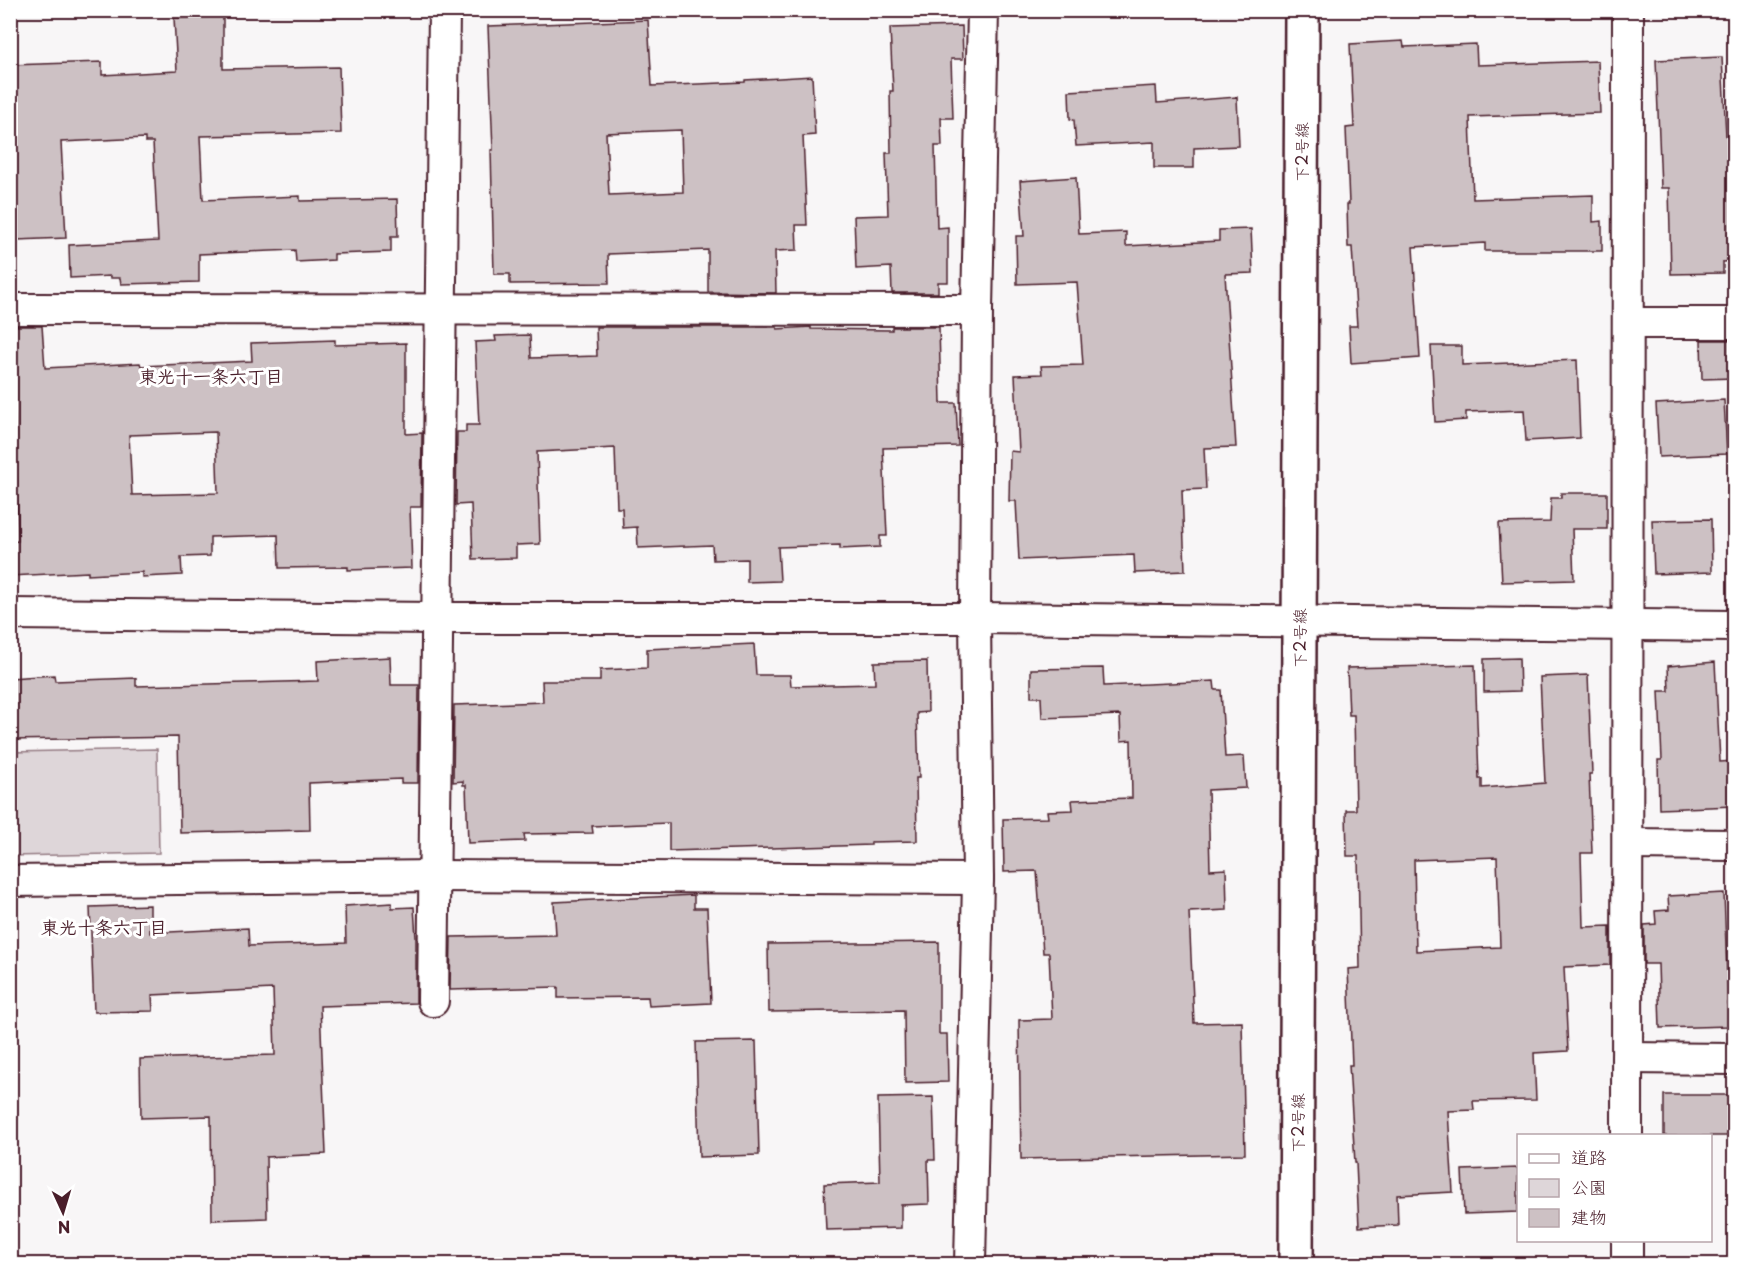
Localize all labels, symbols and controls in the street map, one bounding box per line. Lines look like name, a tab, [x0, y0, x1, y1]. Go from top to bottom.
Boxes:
street label: 下2号線	[1289, 122, 1313, 182]
district label: 東光十一条六丁目	[139, 362, 283, 389]
street label: 下2号線	[1287, 608, 1311, 668]
district label: 東光十条六丁目	[41, 913, 167, 940]
street label: 下2号線	[1285, 1093, 1309, 1153]
legend	[1517, 1134, 1712, 1242]
text: 道路	[1571, 1143, 1607, 1170]
text: 公園	[1571, 1173, 1607, 1200]
north arrow	[33, 1182, 93, 1242]
text: 建物	[1571, 1203, 1607, 1230]
text: N	[57, 1216, 71, 1240]

